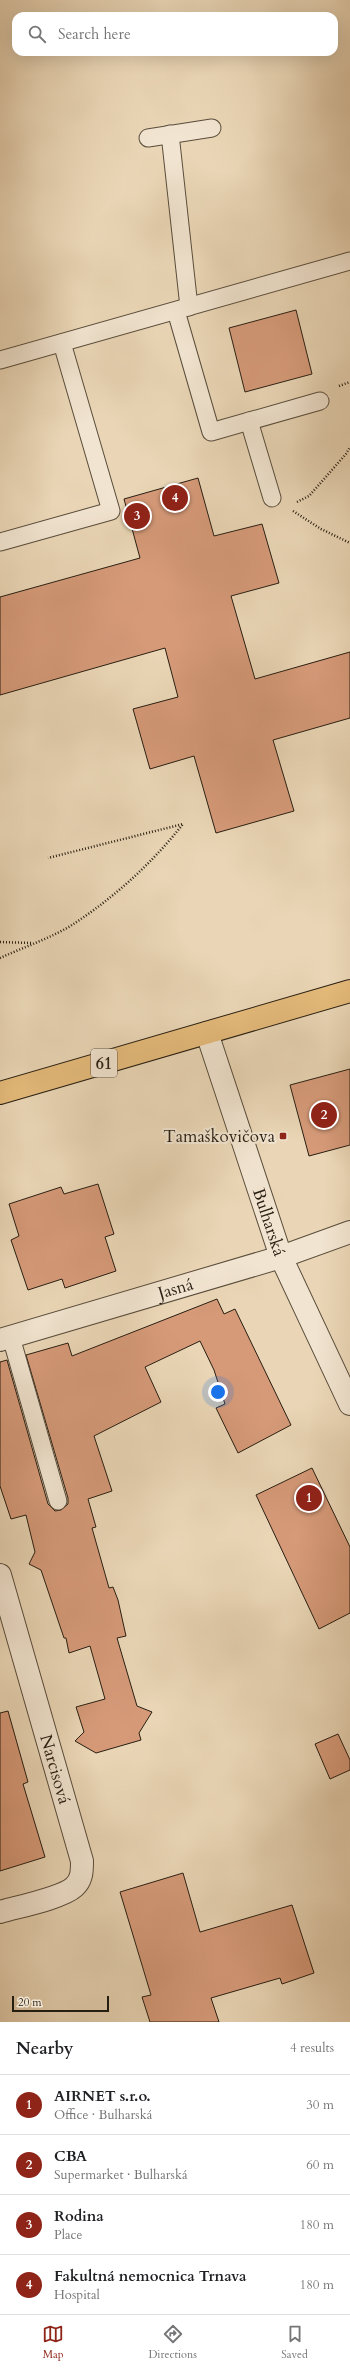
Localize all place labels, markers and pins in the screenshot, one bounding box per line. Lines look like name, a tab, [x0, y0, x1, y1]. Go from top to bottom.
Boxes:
pin: 4	[162, 483, 188, 513]
pin: 3	[124, 501, 150, 531]
pin: 2	[311, 1100, 337, 1130]
place label: Tamaškovičova	[163, 1125, 276, 1148]
marker: Tamaškovičova	[278, 1131, 288, 1141]
pin: 1	[296, 1483, 322, 1513]

